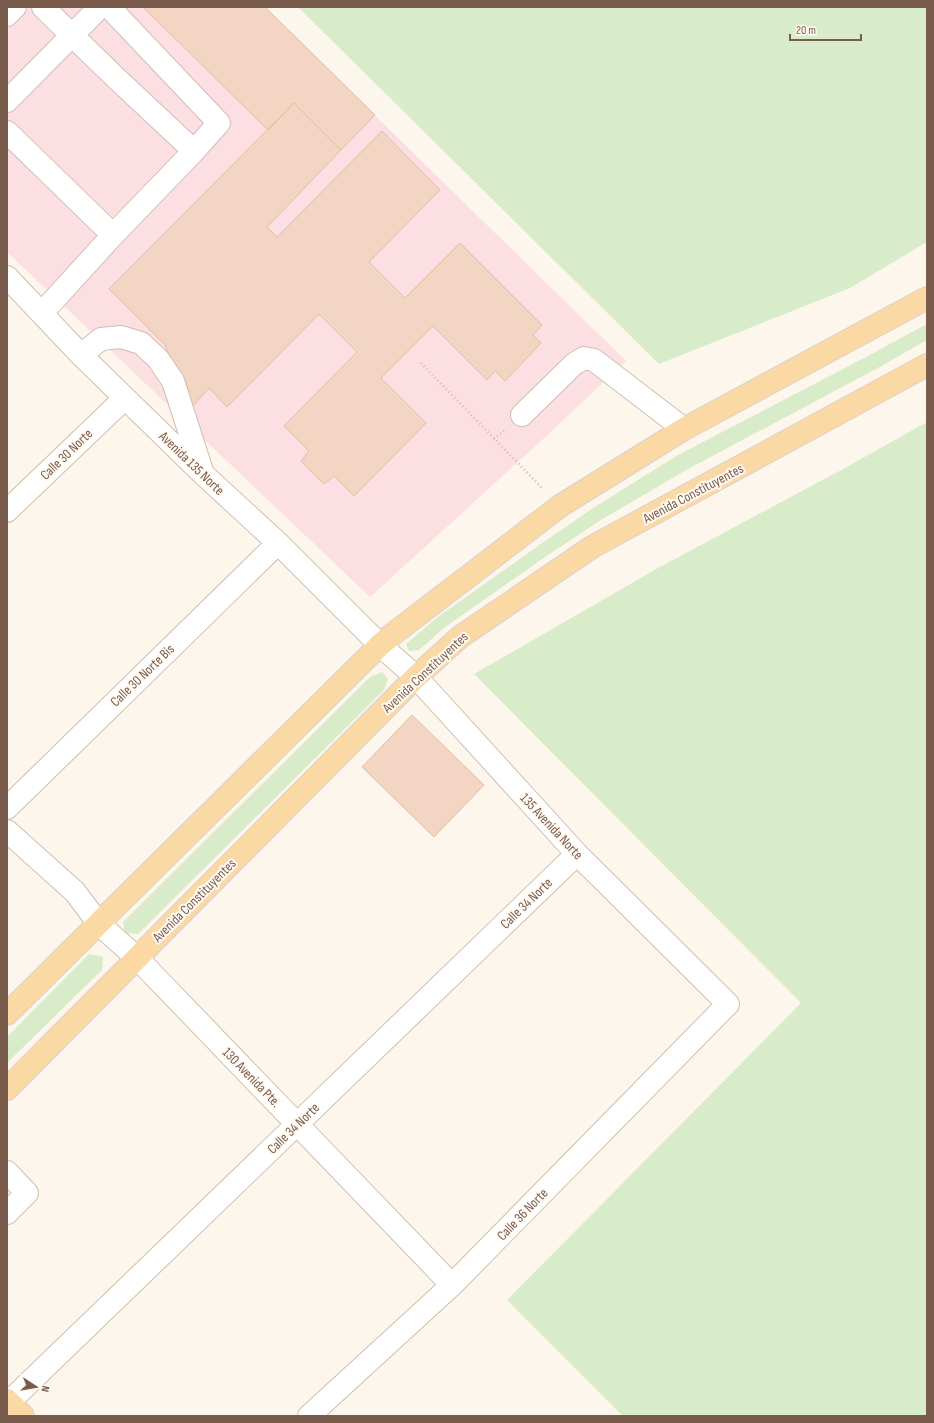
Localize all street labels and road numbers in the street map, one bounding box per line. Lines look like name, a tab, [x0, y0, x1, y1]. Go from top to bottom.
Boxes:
street label: Calle 30 Norte	[37, 425, 96, 483]
street label: Avenida 135 Norte	[155, 427, 228, 499]
street label: Avenida Constituyentes	[639, 460, 746, 528]
street label: Avenida Constituyentes	[378, 628, 472, 717]
street label: Calle 30 Norte Bis	[107, 641, 178, 710]
street label: 135 Avenida Norte	[517, 790, 587, 863]
street label: Avenida Constituyentes	[148, 855, 240, 946]
street label: Calle 34 Norte	[497, 874, 556, 932]
street label: 130 Avenida Pte.	[219, 1044, 284, 1111]
street label: Calle 34 Norte	[264, 1099, 323, 1157]
street label: Calle 36 Norte	[493, 1185, 551, 1244]

